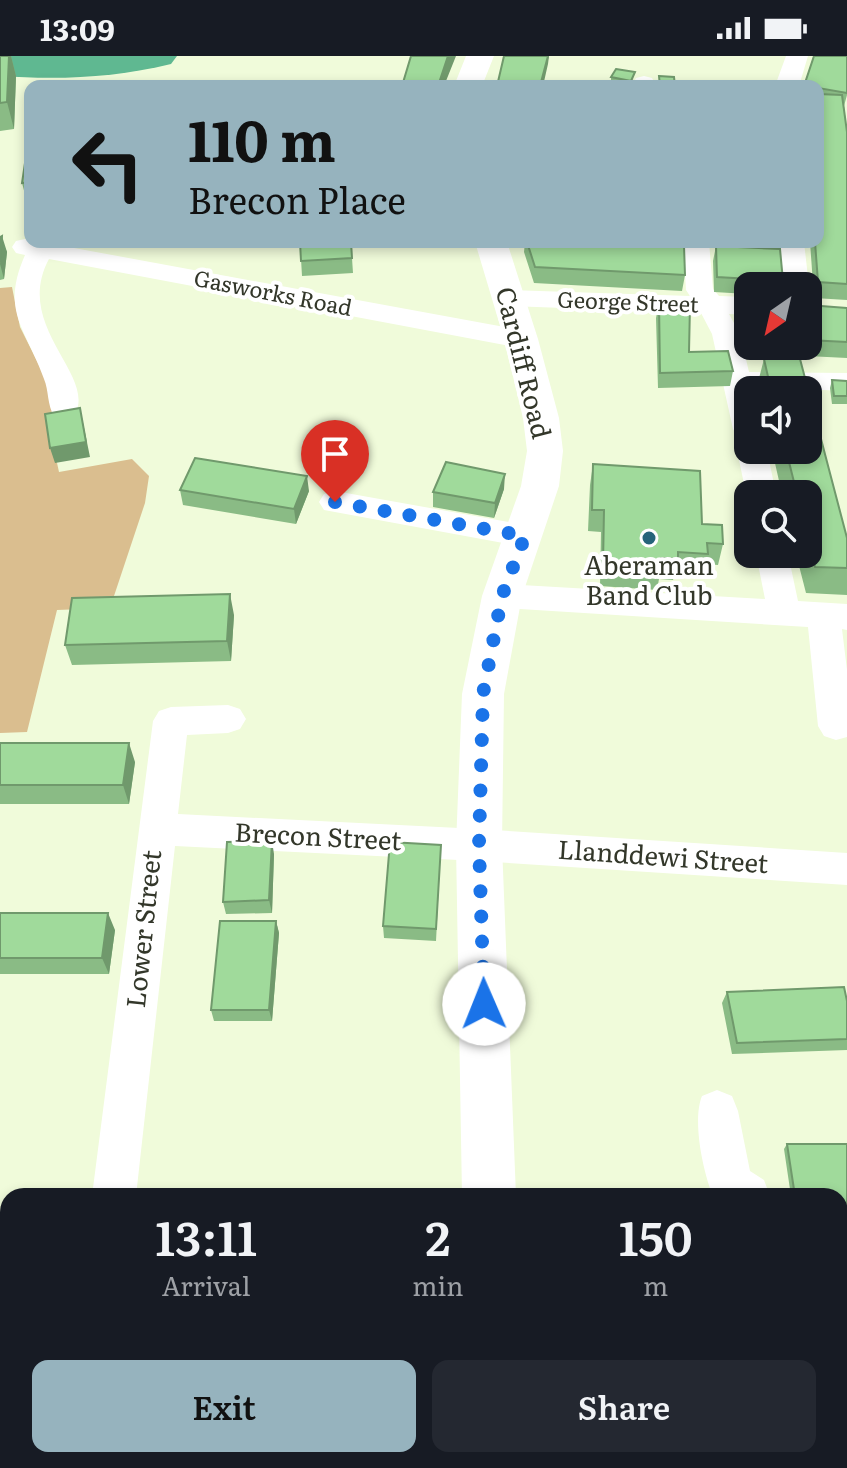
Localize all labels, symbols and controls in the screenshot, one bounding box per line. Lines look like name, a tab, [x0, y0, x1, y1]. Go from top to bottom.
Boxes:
text: 13:09	[40, 6, 115, 50]
text: 110 m	[188, 96, 336, 179]
icon: left	[56, 112, 160, 216]
text: Brecon Place	[188, 172, 406, 225]
street label: Gasworks Road	[191, 260, 355, 323]
north arrow	[734, 272, 822, 360]
map controls	[734, 272, 822, 568]
street label: Cardiff Road	[488, 282, 563, 442]
street label: George Street	[557, 282, 699, 319]
button: sound	[734, 376, 822, 464]
pin	[301, 420, 369, 502]
icon: arrive	[313, 432, 357, 476]
button: search	[734, 480, 822, 568]
marker: Aberaman Band Club	[640, 529, 658, 547]
place label: Aberaman Band Club	[584, 544, 714, 613]
street label: Brecon Street	[234, 811, 403, 858]
street label: Llanddewi Street	[557, 828, 770, 881]
street label: Lower Street	[114, 847, 169, 1010]
position arrow	[442, 962, 526, 1046]
text: 13:11	[155, 1200, 257, 1271]
text: 2	[425, 1200, 450, 1271]
text: 150	[619, 1200, 693, 1271]
text: Arrival	[162, 1265, 251, 1304]
text: min	[412, 1265, 463, 1304]
text: m	[643, 1265, 668, 1304]
button: Exit	[32, 1360, 416, 1452]
button: Share	[432, 1360, 816, 1452]

